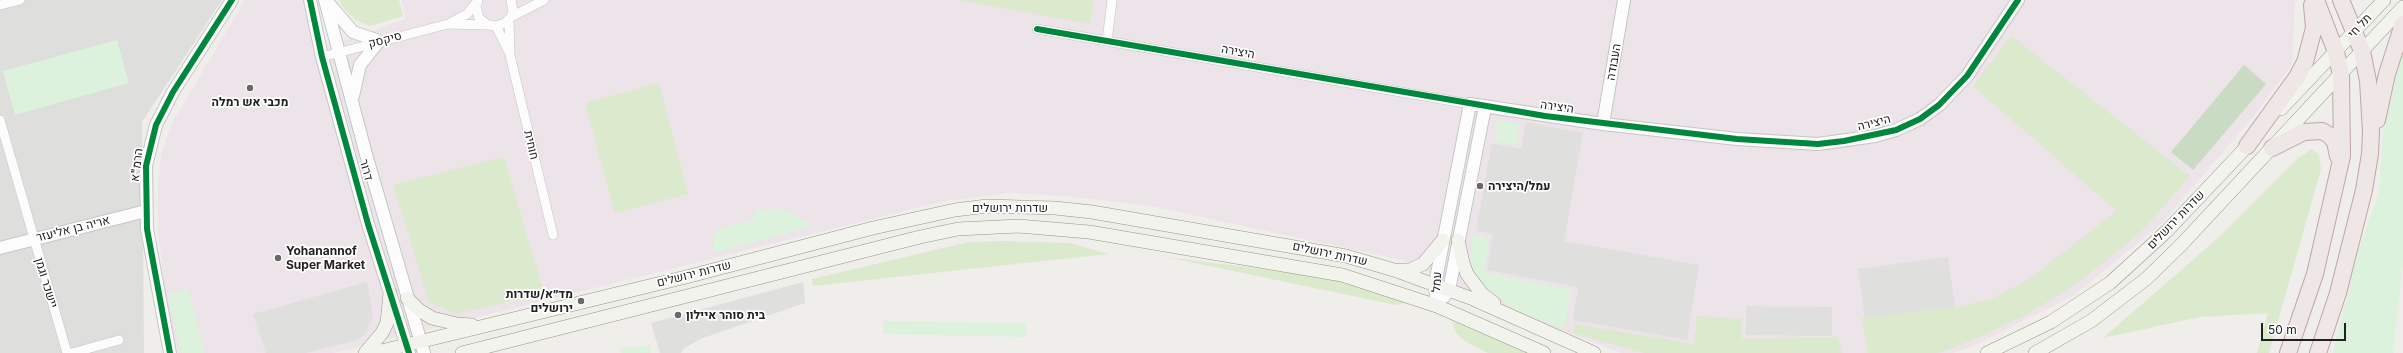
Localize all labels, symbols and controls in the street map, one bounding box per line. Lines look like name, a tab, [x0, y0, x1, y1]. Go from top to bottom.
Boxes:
street label: תל חי	[2345, 11, 2375, 41]
street label: סיקסק	[367, 29, 403, 51]
street label: היצירה	[1220, 42, 1256, 62]
street label: העבודה	[1604, 42, 1624, 82]
marker: מכבי אש רמלה	[245, 83, 255, 93]
place label: מכבי אש רמלה	[211, 95, 289, 109]
street label: היצירה	[1539, 98, 1575, 116]
street label: היצירה	[1856, 112, 1892, 134]
street label: חוחית	[521, 129, 541, 161]
street label: הרמ"א	[128, 147, 146, 183]
street label: דרור	[356, 158, 376, 182]
place label: עמל/היצירה	[1488, 179, 1551, 193]
marker: עמל/היצירה	[1475, 181, 1485, 191]
street label: שדרות ירושלים	[2144, 188, 2208, 252]
street label: שדרות ירושלים	[972, 201, 1048, 215]
street label: אריה בן אליעזר	[35, 213, 111, 245]
street label: שדרות ירושלים	[1291, 239, 1369, 269]
place label: Yohanannof Super Market	[286, 244, 365, 272]
marker: Yohanannof Super Market	[273, 253, 283, 263]
street label: יישכר וגמן	[32, 256, 60, 310]
street label: שדרות ירושלים	[655, 258, 733, 290]
street label: עמל	[1429, 271, 1445, 293]
place label: מד״א/שדרות ירושלים	[506, 287, 573, 315]
marker: מד״א/שדרות ירושלים	[576, 296, 586, 306]
place label: בית סוהר איילון	[686, 308, 765, 322]
marker: בית סוהר איילון	[673, 310, 683, 320]
scale bar	[2263, 315, 2348, 341]
text: 50 m	[2268, 322, 2297, 337]

